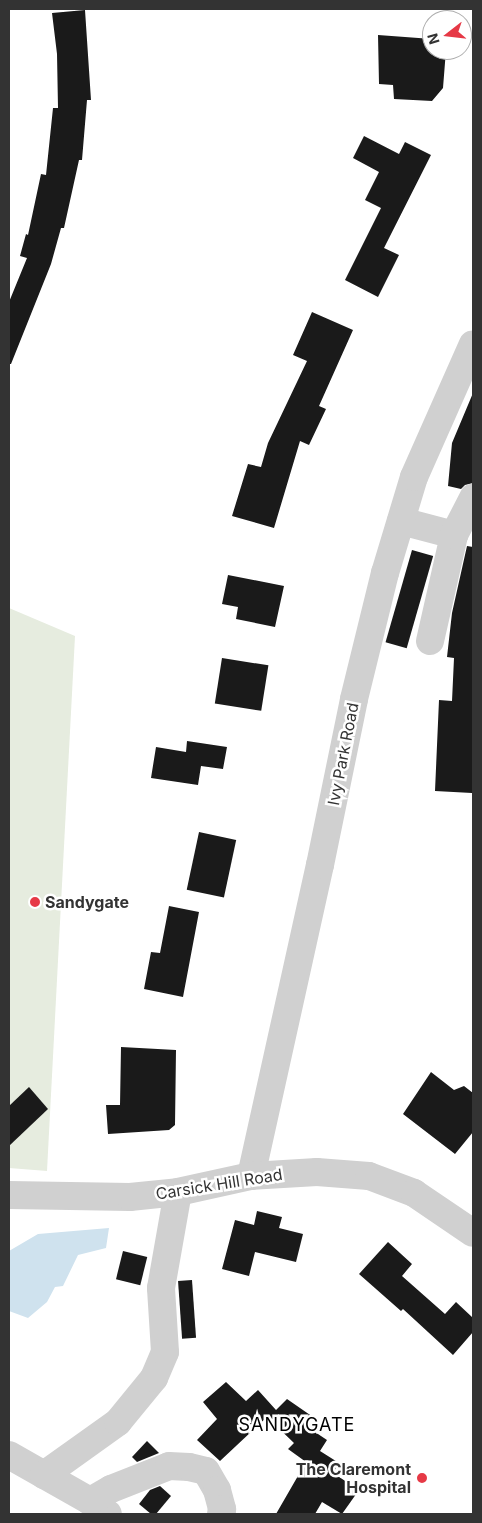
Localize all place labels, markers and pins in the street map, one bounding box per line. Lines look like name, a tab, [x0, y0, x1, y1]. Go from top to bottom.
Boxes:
place label: Sandygate	[45, 892, 129, 912]
marker: Sandygate	[29, 896, 41, 908]
place label: The Claremont Hospital	[296, 1459, 411, 1497]
marker: The Claremont Hospital	[415, 1471, 429, 1485]

